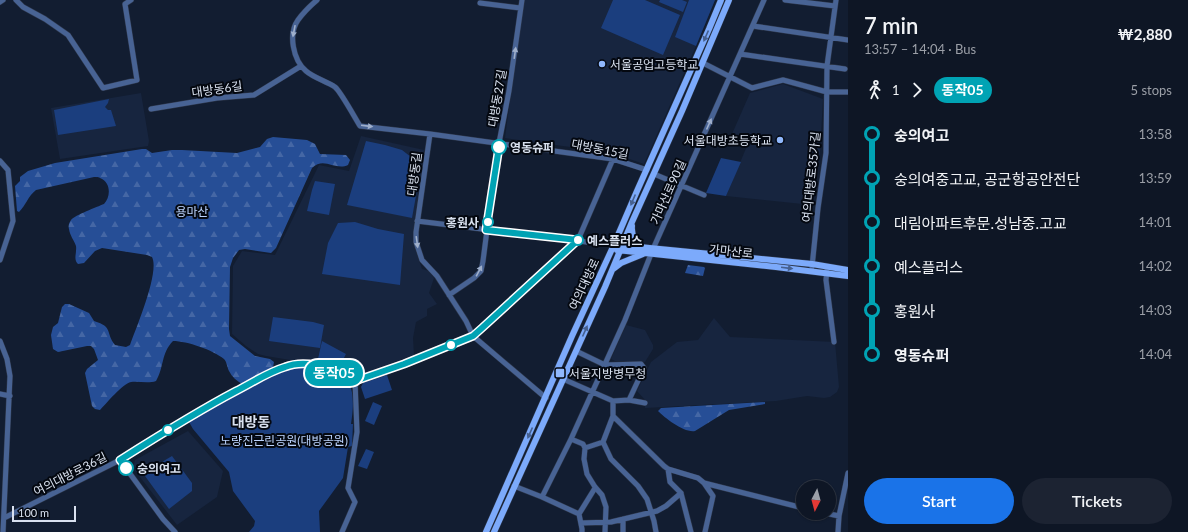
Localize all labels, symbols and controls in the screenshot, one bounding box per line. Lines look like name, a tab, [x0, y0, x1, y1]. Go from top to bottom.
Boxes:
text: 7 min	[864, 12, 918, 39]
one-way arrow	[291, 25, 297, 37]
text: ₩2,880	[1117, 25, 1172, 43]
one-way arrow	[703, 31, 709, 42]
text: 13:57 – 14:04 · Bus	[864, 41, 976, 57]
one-way arrow	[512, 47, 518, 59]
place label: 서울공업고등학교	[610, 57, 698, 72]
marker: 서울공업고등학교	[597, 59, 607, 69]
street label: 대방동27길	[485, 68, 509, 128]
street label: 대방동6길	[191, 78, 243, 100]
icon: walk	[864, 79, 886, 101]
icon: forward	[906, 79, 928, 101]
text: 동작05	[942, 81, 984, 98]
text: 1	[892, 82, 900, 98]
text: 5 stops	[1131, 82, 1172, 98]
one-way arrow	[707, 117, 713, 129]
one-way arrow	[361, 123, 373, 129]
text: 숭의여고	[894, 126, 949, 144]
text: 13:58	[1139, 126, 1172, 142]
street label: 여의대방로35가길	[799, 131, 823, 223]
place label: 서울대방초등학교	[684, 133, 772, 148]
marker: 서울대방초등학교	[775, 135, 785, 145]
street label: 대방동15길	[570, 136, 630, 162]
marker: 영동슈퍼	[491, 139, 507, 155]
place label: 영동슈퍼	[510, 140, 554, 155]
street label: 대방동길	[403, 151, 425, 197]
street label: 가마산로90길	[647, 157, 689, 227]
text: 숭의여중고교, 공군항공안전단	[894, 170, 1081, 188]
text: 13:59	[1139, 170, 1172, 186]
one-way arrow	[630, 195, 636, 206]
park label: 용마산	[175, 204, 209, 219]
text: 대림아파트후문.성남중.고교	[894, 214, 1067, 232]
text: 14:01	[1139, 214, 1172, 230]
place label: 홍원사	[446, 215, 479, 230]
marker: 홍원사	[482, 216, 494, 228]
place label: 예스플러스	[587, 233, 642, 248]
marker: 예스플러스	[572, 234, 584, 246]
one-way arrow	[414, 236, 420, 248]
street label: 가마산로	[708, 241, 754, 261]
street label: 여의대방로	[566, 256, 602, 312]
text: 예스플러스	[894, 258, 963, 276]
text: 14:02	[1139, 258, 1172, 274]
one-way arrow	[476, 265, 482, 277]
one-way arrow	[781, 265, 793, 271]
text: 홍원사	[894, 302, 935, 320]
text: 14:03	[1139, 302, 1172, 318]
one-way arrow	[582, 326, 588, 337]
unlabelled marker	[445, 339, 457, 351]
text: 영동슈퍼	[894, 346, 949, 364]
text: 14:04	[1139, 346, 1172, 362]
line badge: 동작05	[306, 360, 362, 386]
text: 동작05	[313, 364, 355, 381]
place label: 서울지방병무청	[569, 366, 646, 381]
marker: 서울지방병무청	[554, 367, 566, 379]
district label: 대방동	[232, 413, 270, 430]
unlabelled marker	[162, 424, 174, 436]
one-way arrow	[527, 428, 533, 439]
park label: 노량진근린공원(대방공원)	[220, 433, 348, 448]
street label: 여의대방로36길	[31, 449, 109, 499]
marker: 숭의여고	[118, 460, 134, 476]
place label: 숭의여고	[137, 461, 181, 476]
button: Start	[864, 478, 1014, 524]
button: Tickets	[1022, 478, 1172, 524]
north arrow	[796, 480, 836, 520]
map controls	[796, 480, 836, 520]
scale bar	[12, 504, 76, 523]
text: 100 m	[18, 506, 49, 519]

